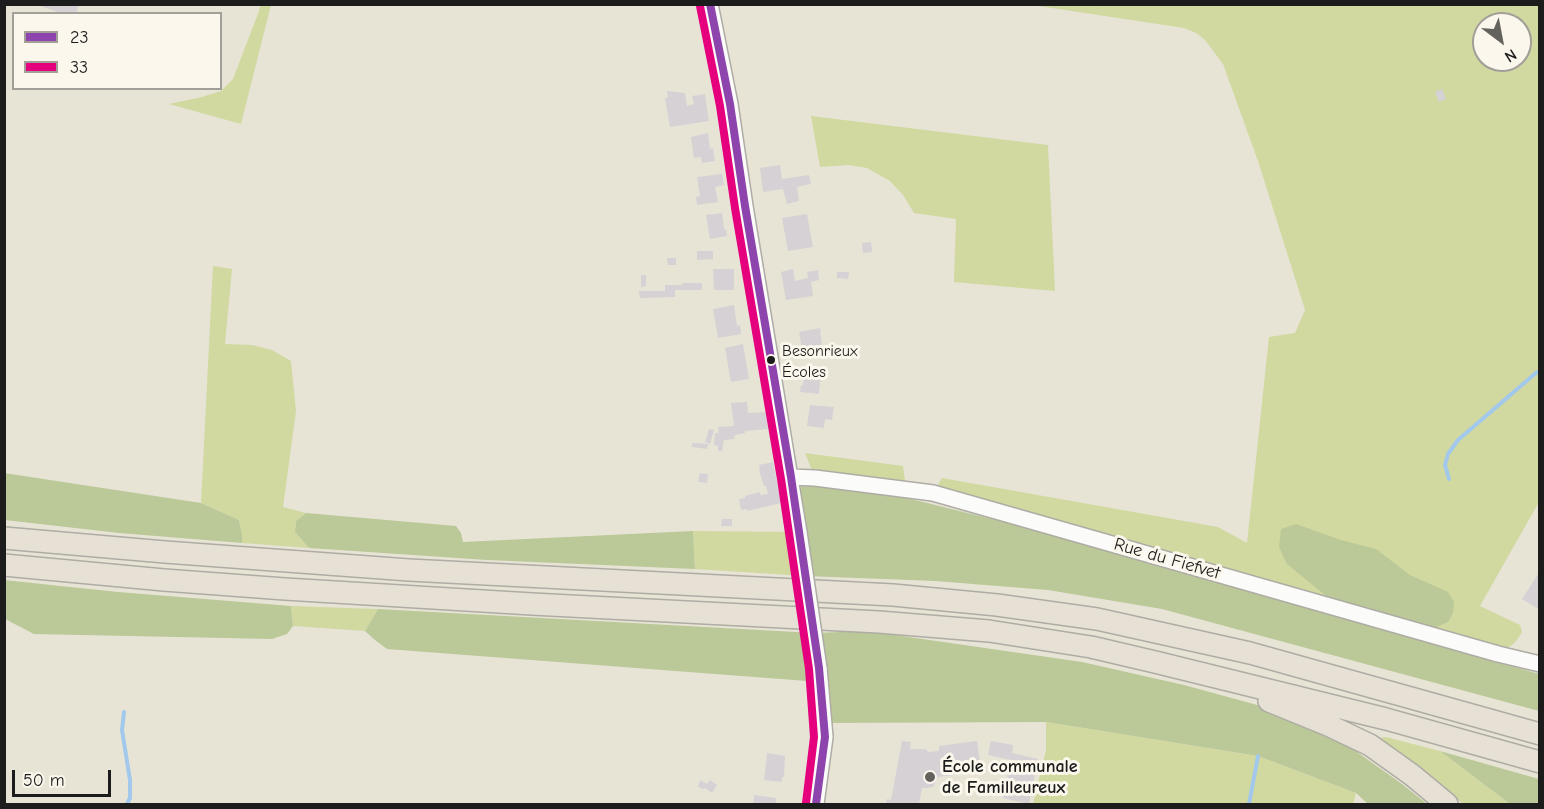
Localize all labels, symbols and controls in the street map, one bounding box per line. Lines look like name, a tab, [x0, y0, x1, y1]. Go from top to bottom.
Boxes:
legend	[12, 12, 222, 90]
north arrow	[1472, 12, 1532, 72]
text: 23	[70, 27, 89, 48]
text: N	[1501, 45, 1520, 66]
text: 33	[70, 57, 88, 78]
place label: Besonrieux Écoles	[782, 341, 858, 379]
marker: Besonrieux Écoles	[765, 354, 777, 366]
street label: Rue du Fiefvet	[1111, 534, 1223, 584]
place label: École communale de Familleureux	[942, 756, 1078, 798]
scale bar	[15, 758, 114, 796]
text: 50 m	[23, 770, 65, 791]
marker: École communale de Familleureux	[923, 770, 937, 784]

